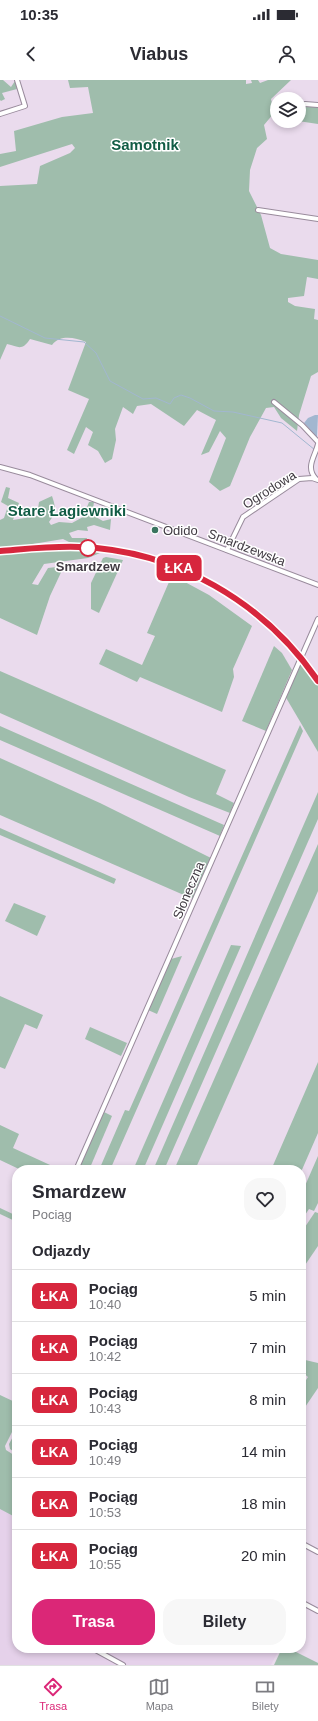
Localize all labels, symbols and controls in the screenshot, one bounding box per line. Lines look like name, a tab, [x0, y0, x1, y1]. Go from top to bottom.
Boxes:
text: 10:35	[20, 6, 58, 23]
icon: back	[20, 43, 42, 65]
icon: person	[276, 43, 298, 65]
text: Viabus	[130, 44, 188, 64]
map controls	[270, 92, 306, 128]
button: layers	[270, 92, 306, 128]
district label: Samotnik	[111, 136, 179, 153]
street label: Ogrodowa	[240, 467, 299, 512]
district label: Stare Łagiewniki	[8, 502, 126, 519]
place label: Odido	[163, 523, 198, 538]
marker: Odido	[150, 525, 160, 535]
street label: Smardzewska	[206, 526, 288, 569]
marker: Smardzew	[79, 539, 97, 557]
line badge: ŁKA	[156, 555, 202, 581]
place label: Smardzew	[56, 559, 121, 574]
text: ŁKA	[165, 560, 193, 576]
street label: Słoneczna	[170, 859, 208, 921]
button: heart	[244, 1178, 286, 1220]
text: Smardzew	[32, 1181, 126, 1202]
text: Pociąg	[32, 1207, 72, 1222]
text: Odjazdy	[32, 1242, 90, 1259]
text: Pociąg	[89, 1280, 138, 1297]
text: 5 min	[249, 1287, 286, 1304]
text: ŁKA	[40, 1288, 69, 1304]
text: 10:40	[89, 1297, 121, 1312]
text: Pociąg	[89, 1332, 138, 1349]
text: 7 min	[249, 1339, 286, 1356]
text: ŁKA	[40, 1340, 69, 1356]
text: 10:42	[89, 1349, 121, 1364]
text: Pociąg	[89, 1384, 138, 1401]
text: 8 min	[249, 1391, 286, 1408]
text: ŁKA	[40, 1392, 69, 1408]
text: 10:43	[89, 1401, 121, 1416]
text: Pociąg	[89, 1436, 138, 1453]
text: 14 min	[241, 1443, 286, 1460]
text: ŁKA	[40, 1444, 69, 1460]
text: 10:49	[89, 1453, 121, 1468]
text: Pociąg	[89, 1488, 138, 1505]
text: 18 min	[241, 1495, 286, 1512]
text: ŁKA	[40, 1496, 69, 1512]
text: 10:53	[89, 1505, 121, 1520]
text: Pociąg	[89, 1540, 138, 1557]
text: 20 min	[241, 1547, 286, 1564]
text: ŁKA	[40, 1548, 69, 1564]
text: 10:55	[89, 1557, 121, 1572]
button: Trasa	[32, 1599, 155, 1645]
button: Bilety	[163, 1599, 286, 1645]
tab: Trasa	[39, 1676, 67, 1712]
tab: Mapa	[146, 1676, 173, 1712]
tab: Bilety	[252, 1676, 279, 1712]

